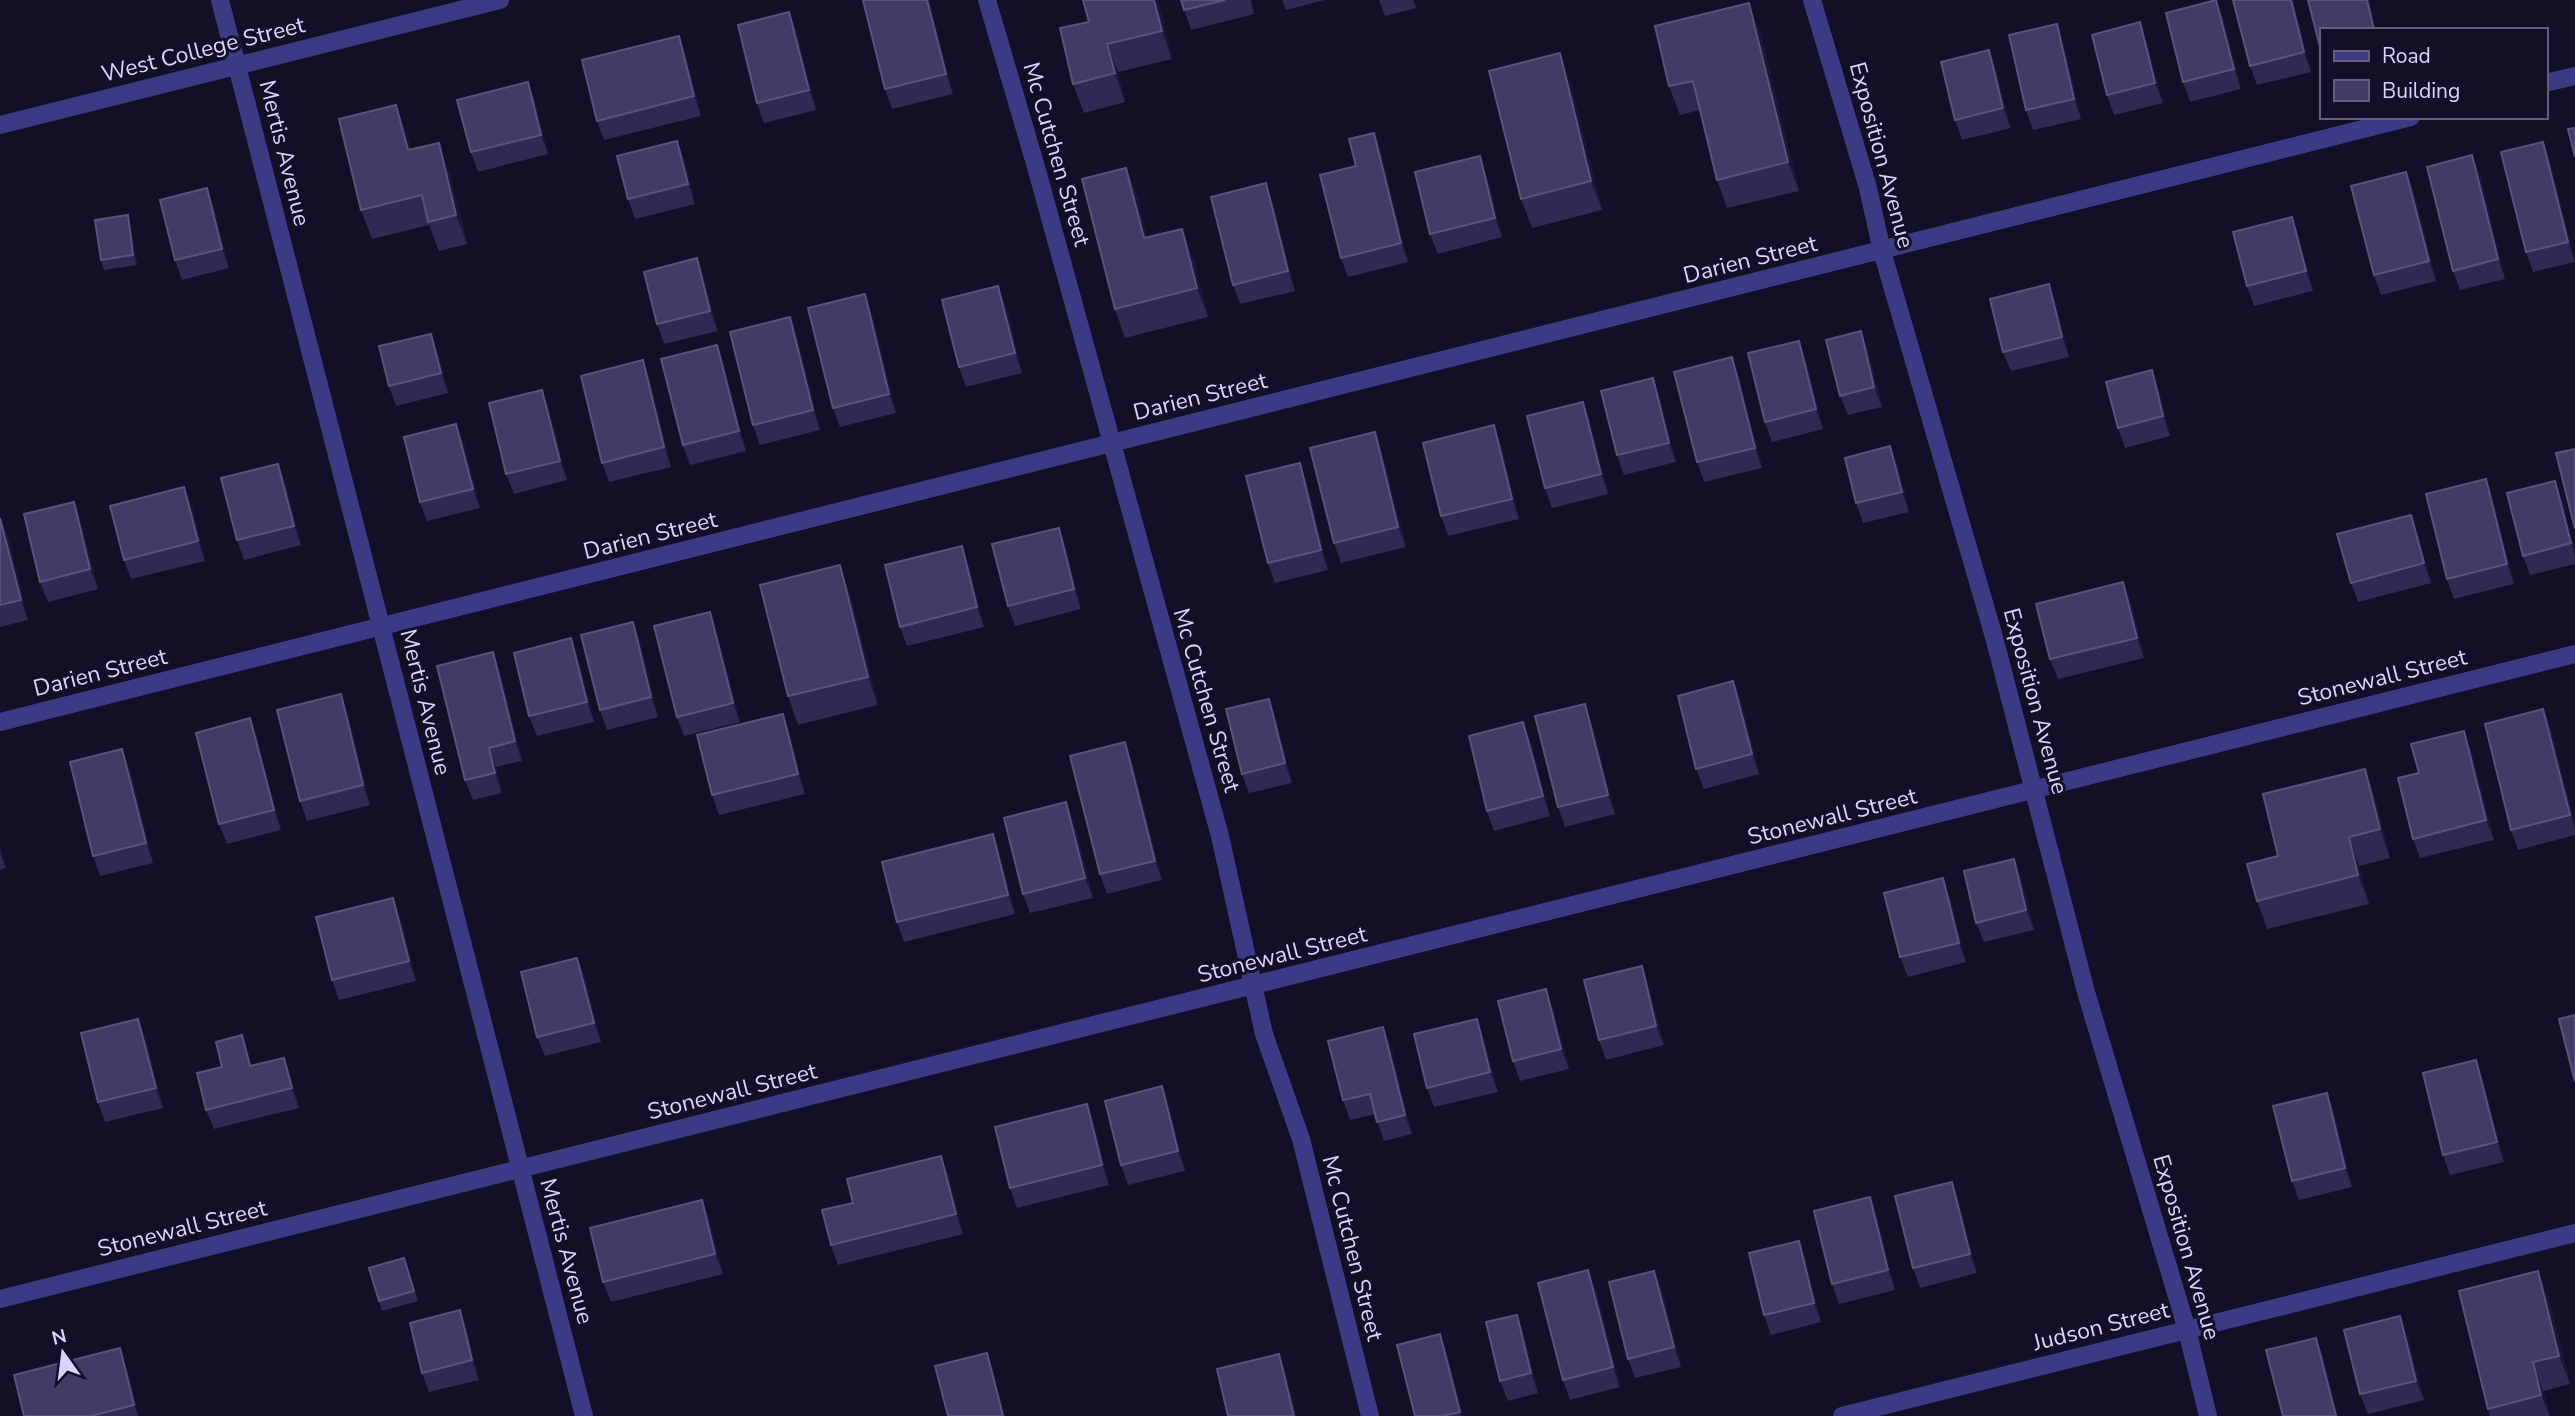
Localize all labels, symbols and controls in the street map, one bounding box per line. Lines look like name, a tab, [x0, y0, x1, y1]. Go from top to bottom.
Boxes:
street label: West College Street	[98, 9, 309, 90]
legend	[2320, 28, 2547, 119]
text: Road	[2382, 42, 2431, 70]
street label: Mc Cutchen Street	[1015, 59, 1098, 251]
street label: Exposition Avenue	[1842, 59, 1921, 252]
street label: Mertis Avenue	[251, 77, 318, 229]
text: Building	[2382, 77, 2460, 105]
street label: Darien Street	[1680, 228, 1821, 291]
street label: Darien Street	[1130, 365, 1271, 428]
street label: Darien Street	[580, 504, 721, 567]
street label: Mc Cutchen Street	[1165, 605, 1248, 797]
street label: Exposition Avenue	[1996, 605, 2075, 798]
street label: Mertis Avenue	[392, 626, 459, 778]
street label: Darien Street	[30, 641, 171, 704]
street label: Stonewall Street	[2294, 641, 2471, 714]
street label: Stonewall Street	[1744, 780, 1921, 853]
street label: Stonewall Street	[1194, 918, 1371, 991]
street label: Stonewall Street	[644, 1055, 821, 1128]
street label: Exposition Avenue	[2145, 1151, 2228, 1343]
street label: Mc Cutchen Street	[1314, 1152, 1391, 1345]
street label: Mertis Avenue	[532, 1175, 601, 1327]
street label: Stonewall Street	[94, 1192, 271, 1265]
street label: Judson Street	[2029, 1294, 2173, 1359]
north arrow	[28, 1318, 98, 1388]
text: N	[49, 1323, 69, 1352]

